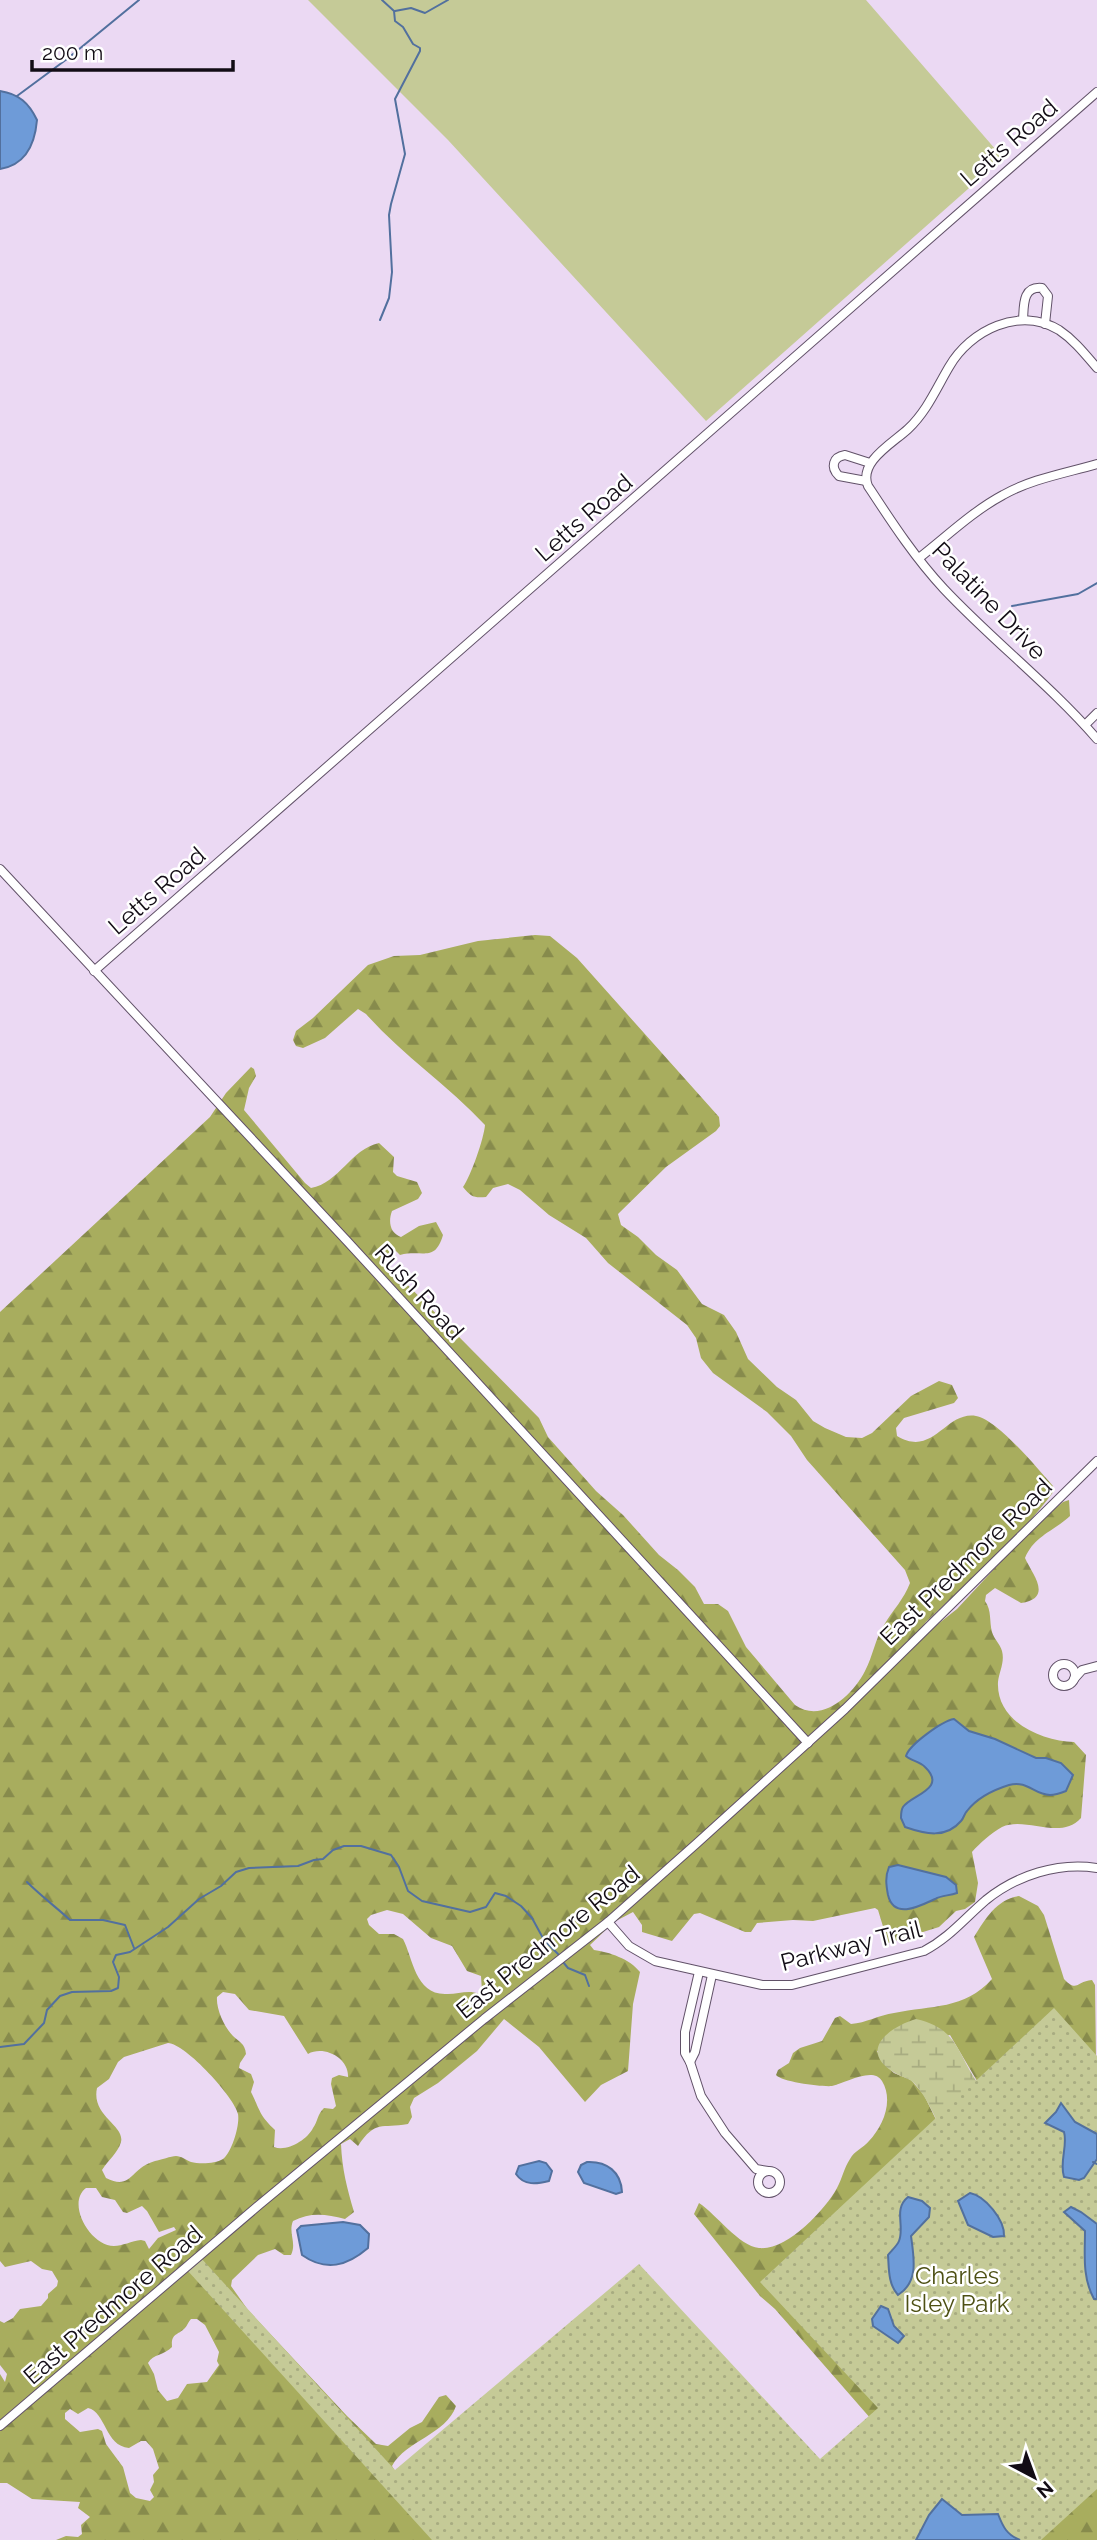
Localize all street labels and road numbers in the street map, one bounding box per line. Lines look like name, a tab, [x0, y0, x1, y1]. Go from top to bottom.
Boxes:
street label: Letts Road	[954, 93, 1063, 193]
street label: Letts Road	[529, 468, 638, 568]
street label: Palatine Drive	[926, 536, 1053, 665]
street label: Letts Road	[102, 841, 211, 941]
street label: Rush Road	[369, 1238, 470, 1346]
street label: East Predmore Road	[874, 1472, 1058, 1651]
street label: East Predmore Road	[450, 1859, 645, 2024]
street label: Parkway Trail	[777, 1914, 925, 1977]
street label: East Predmore Road	[17, 2219, 208, 2390]

